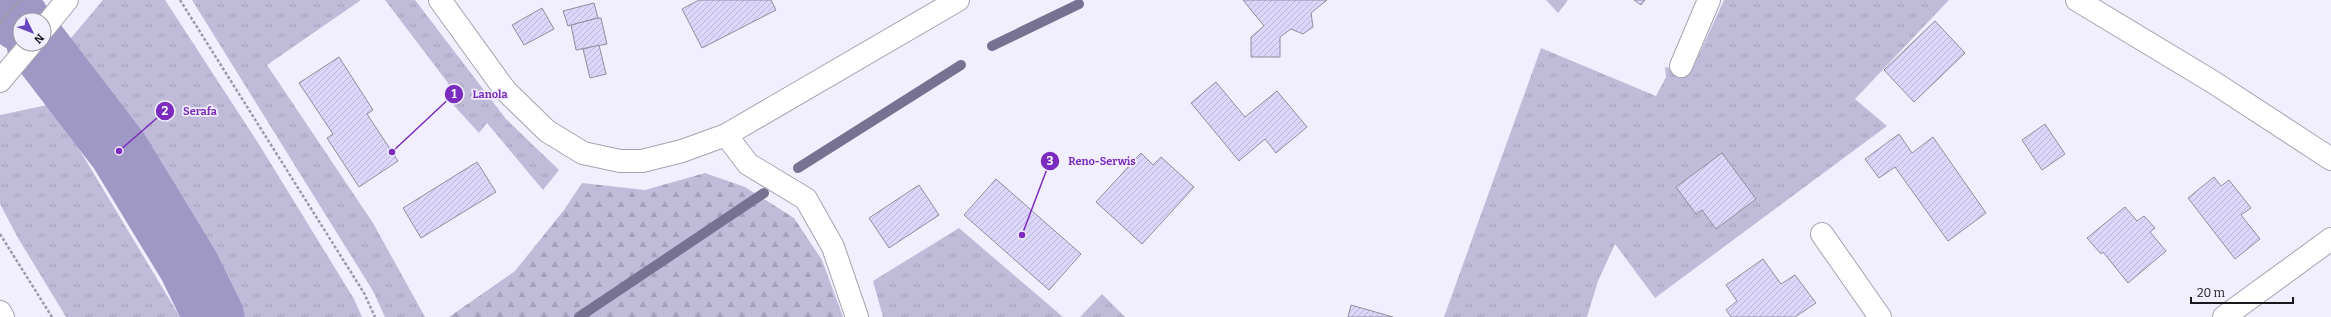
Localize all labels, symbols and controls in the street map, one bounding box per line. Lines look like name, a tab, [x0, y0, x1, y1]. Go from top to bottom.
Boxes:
north arrow	[12, 12, 52, 52]
text: N	[31, 31, 47, 46]
callout: Lanola	[444, 83, 516, 106]
text: 1	[451, 87, 457, 101]
text: Lanola	[472, 88, 508, 101]
callout: Serafa	[155, 99, 225, 122]
text: 2	[162, 104, 169, 118]
text: Serafa	[183, 105, 218, 118]
callout: Reno-Serwis	[1040, 149, 1144, 172]
text: 3	[1047, 154, 1054, 168]
text: Reno-Serwis	[1068, 155, 1136, 168]
scale bar	[2191, 279, 2293, 305]
text: 20 m	[2197, 286, 2226, 300]

